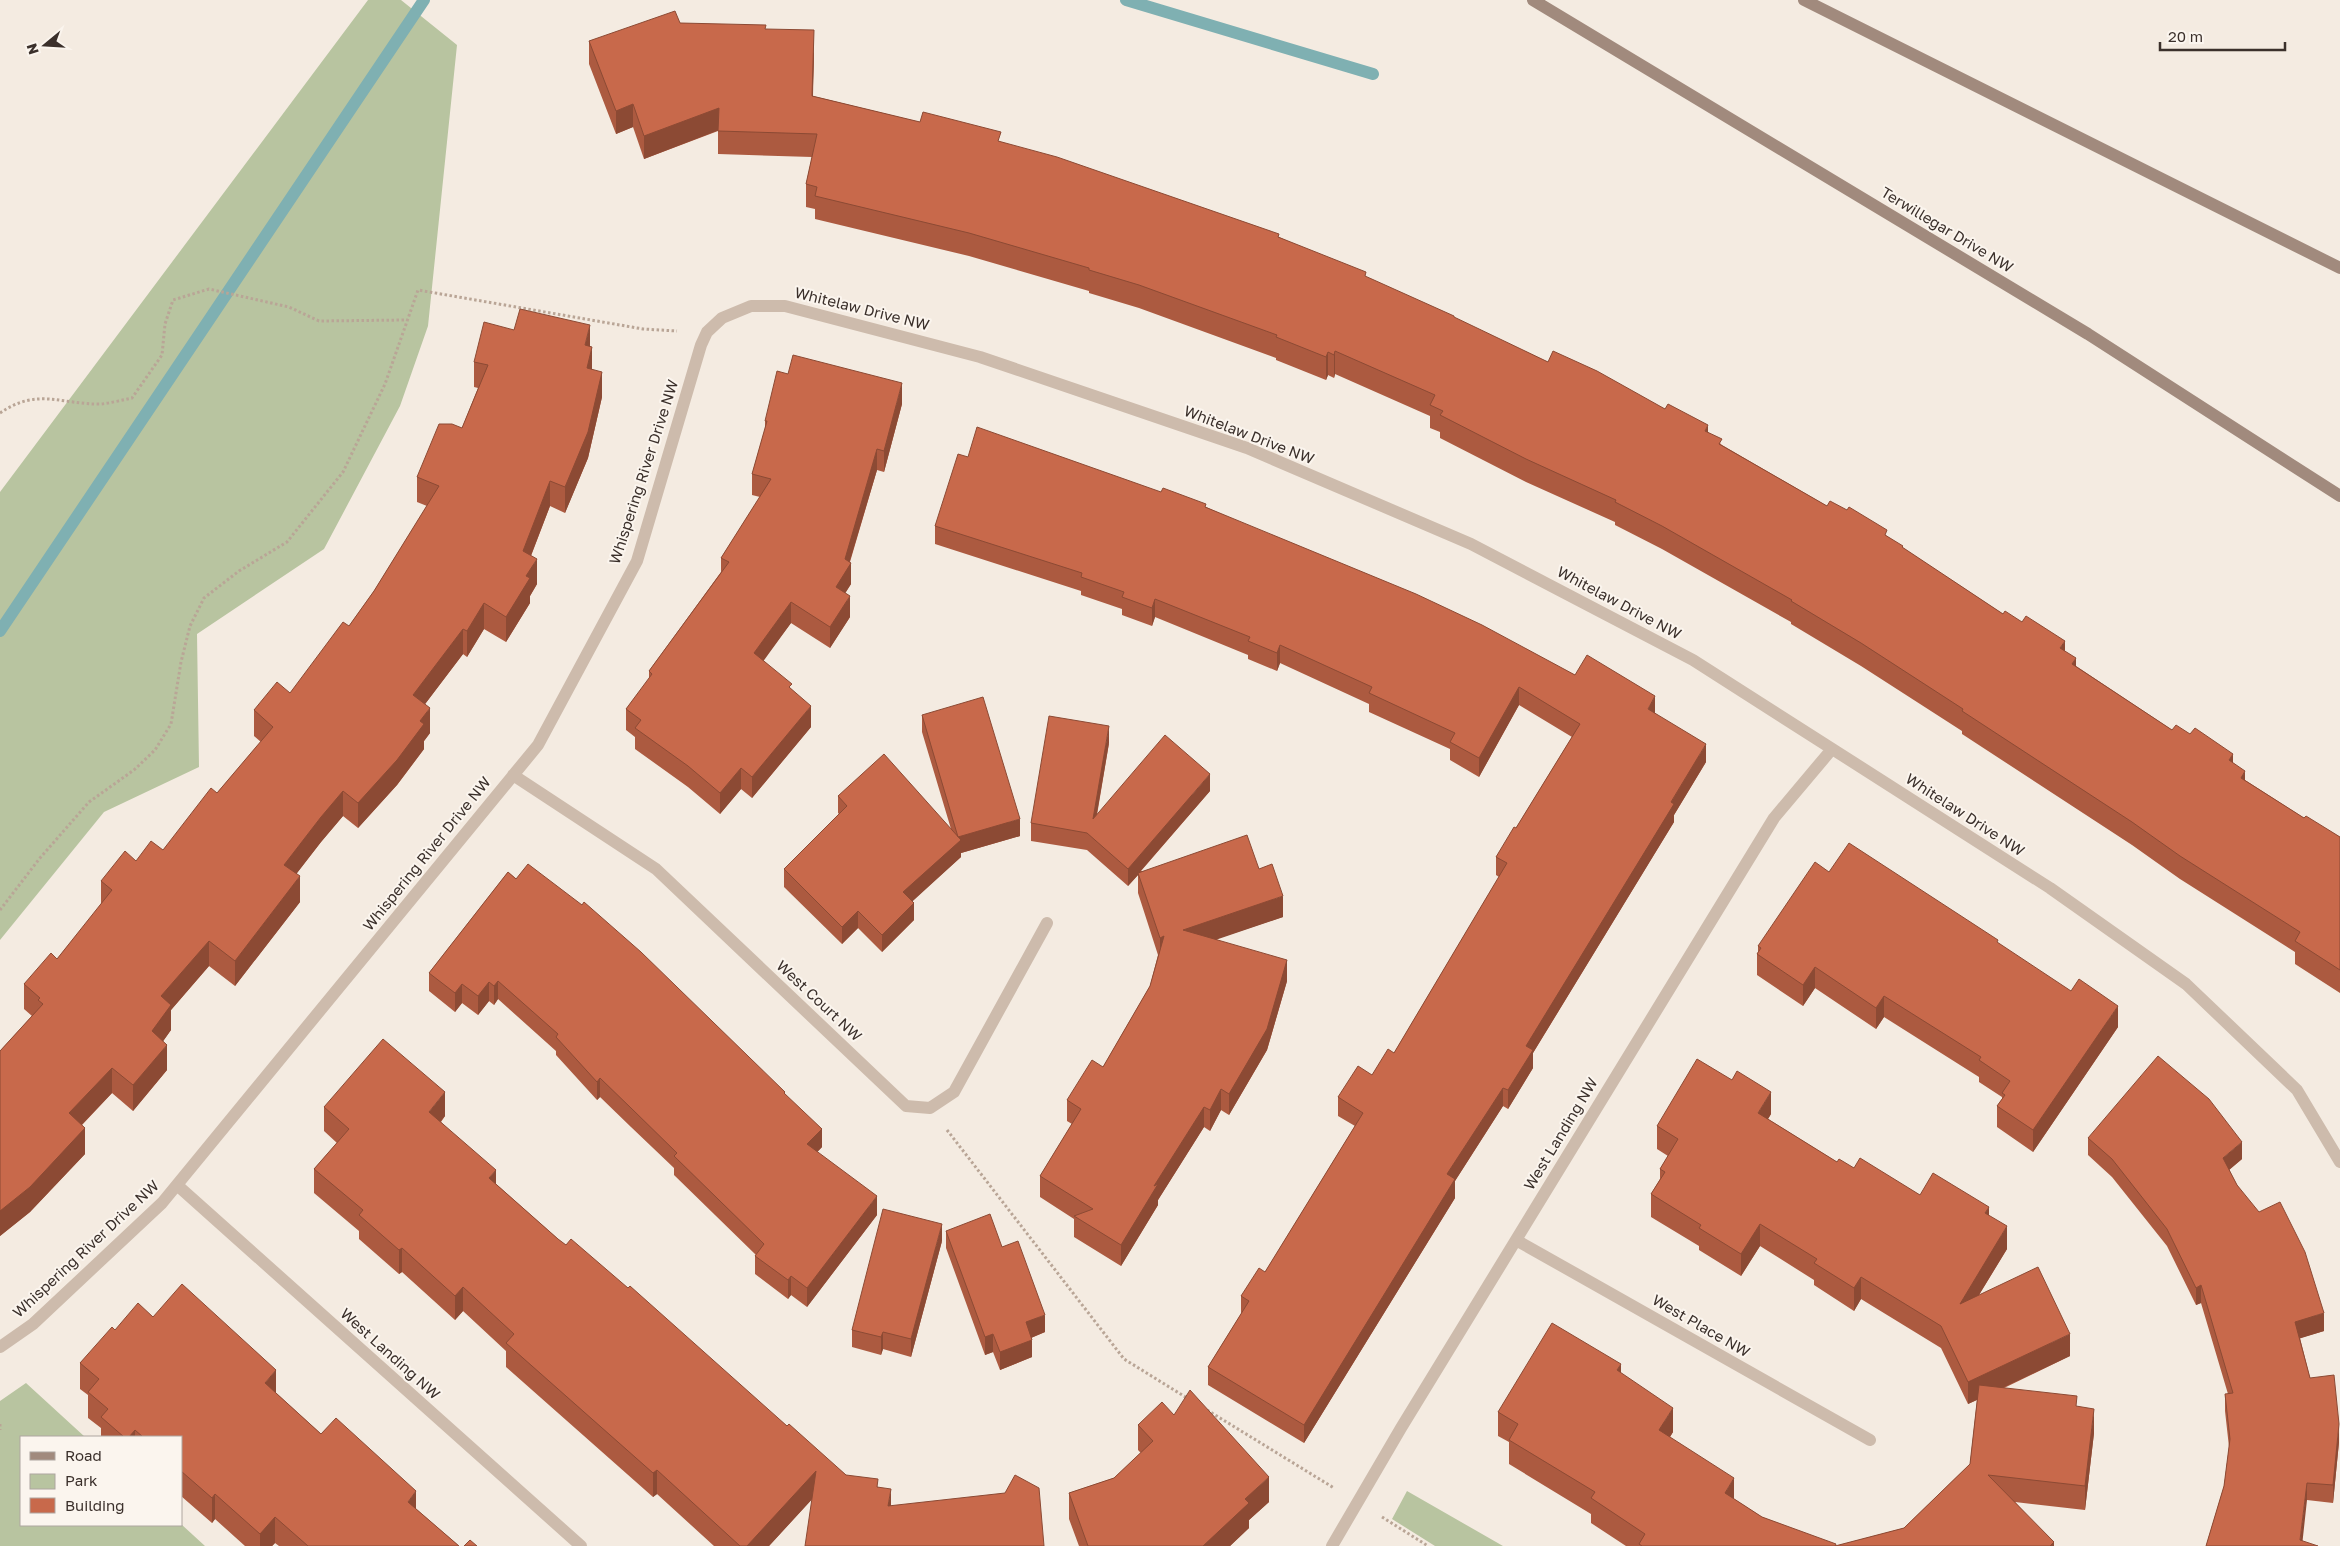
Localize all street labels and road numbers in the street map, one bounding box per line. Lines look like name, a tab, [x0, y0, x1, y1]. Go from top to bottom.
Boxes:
street label: Terwillegar Drive NW	[1878, 183, 2017, 276]
street label: Whitelaw Drive NW	[793, 283, 931, 333]
street label: Whispering River Drive NW	[605, 377, 681, 566]
street label: Whitelaw Drive NW	[1182, 401, 1317, 467]
street label: Whitelaw Drive NW	[1554, 562, 1685, 642]
street label: Whitelaw Drive NW	[1903, 769, 2028, 859]
street label: Whispering River Drive NW	[359, 773, 494, 934]
street label: West Court NW	[773, 956, 866, 1044]
street label: West Landing NW	[1520, 1074, 1601, 1193]
street label: Whispering River Drive NW	[9, 1176, 162, 1321]
street label: West Place NW	[1649, 1290, 1754, 1360]
street label: West Landing NW	[337, 1304, 444, 1403]

